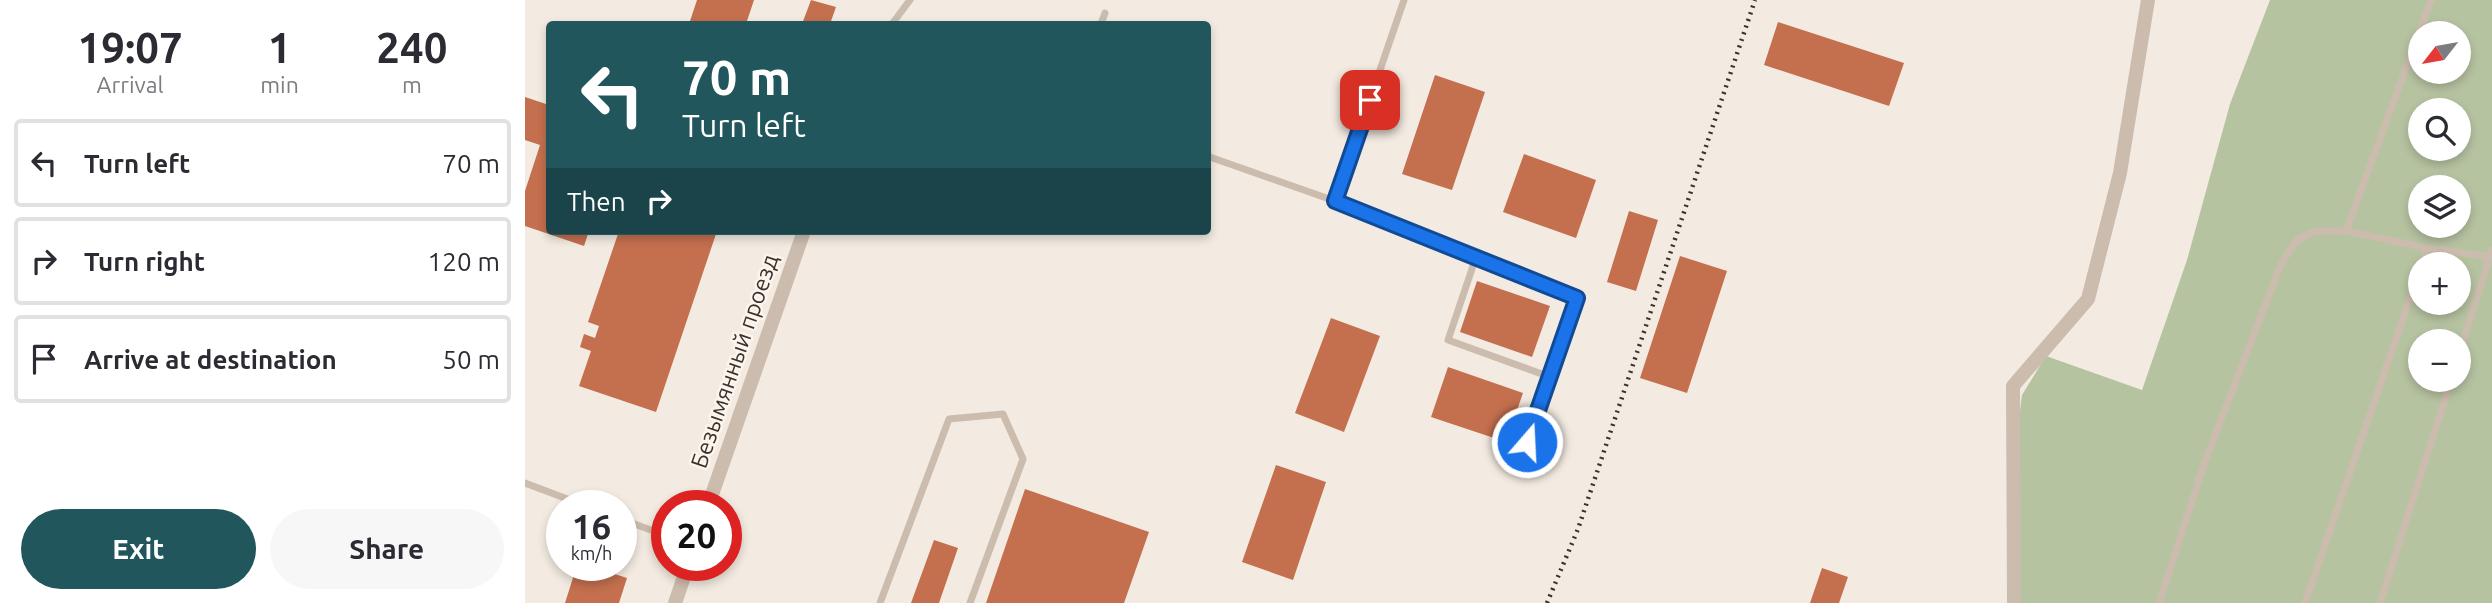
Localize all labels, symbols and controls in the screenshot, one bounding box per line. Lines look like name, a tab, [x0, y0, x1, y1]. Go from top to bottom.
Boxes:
north arrow	[2408, 21, 2471, 84]
map controls	[2408, 21, 2471, 392]
text: 19:07	[78, 24, 183, 71]
text: 1	[268, 24, 291, 71]
text: 240	[376, 24, 447, 71]
icon: left	[567, 49, 658, 140]
text: 70 m	[682, 49, 791, 104]
pin	[1340, 70, 1400, 130]
text: Arrival	[97, 72, 164, 97]
text: min	[260, 72, 299, 97]
text: m	[402, 72, 422, 97]
icon: arrive	[1351, 81, 1389, 119]
button: search	[2408, 98, 2471, 161]
text: Turn left	[682, 107, 806, 143]
icon: left	[25, 144, 63, 182]
text: Turn left	[84, 149, 190, 178]
text: 70 m	[442, 149, 500, 178]
button: layers	[2408, 175, 2471, 238]
icon: right	[640, 182, 678, 220]
text: Then	[567, 187, 626, 216]
icon: right	[25, 242, 63, 280]
text: Turn right	[84, 247, 205, 276]
text: 120 m	[428, 247, 500, 276]
street label: Безымянный проезд	[686, 251, 782, 471]
button: +	[2408, 252, 2471, 315]
button: −	[2408, 329, 2471, 392]
icon: arrive	[25, 340, 63, 378]
text: Arrive at destination	[84, 345, 337, 374]
text: 50 m	[442, 345, 500, 374]
position arrow	[1490, 405, 1564, 479]
speed limit sign: 20	[651, 490, 742, 581]
text: 16	[572, 506, 611, 546]
button: Exit	[21, 509, 256, 589]
button: Share	[270, 509, 504, 589]
text: km/h	[571, 543, 612, 563]

